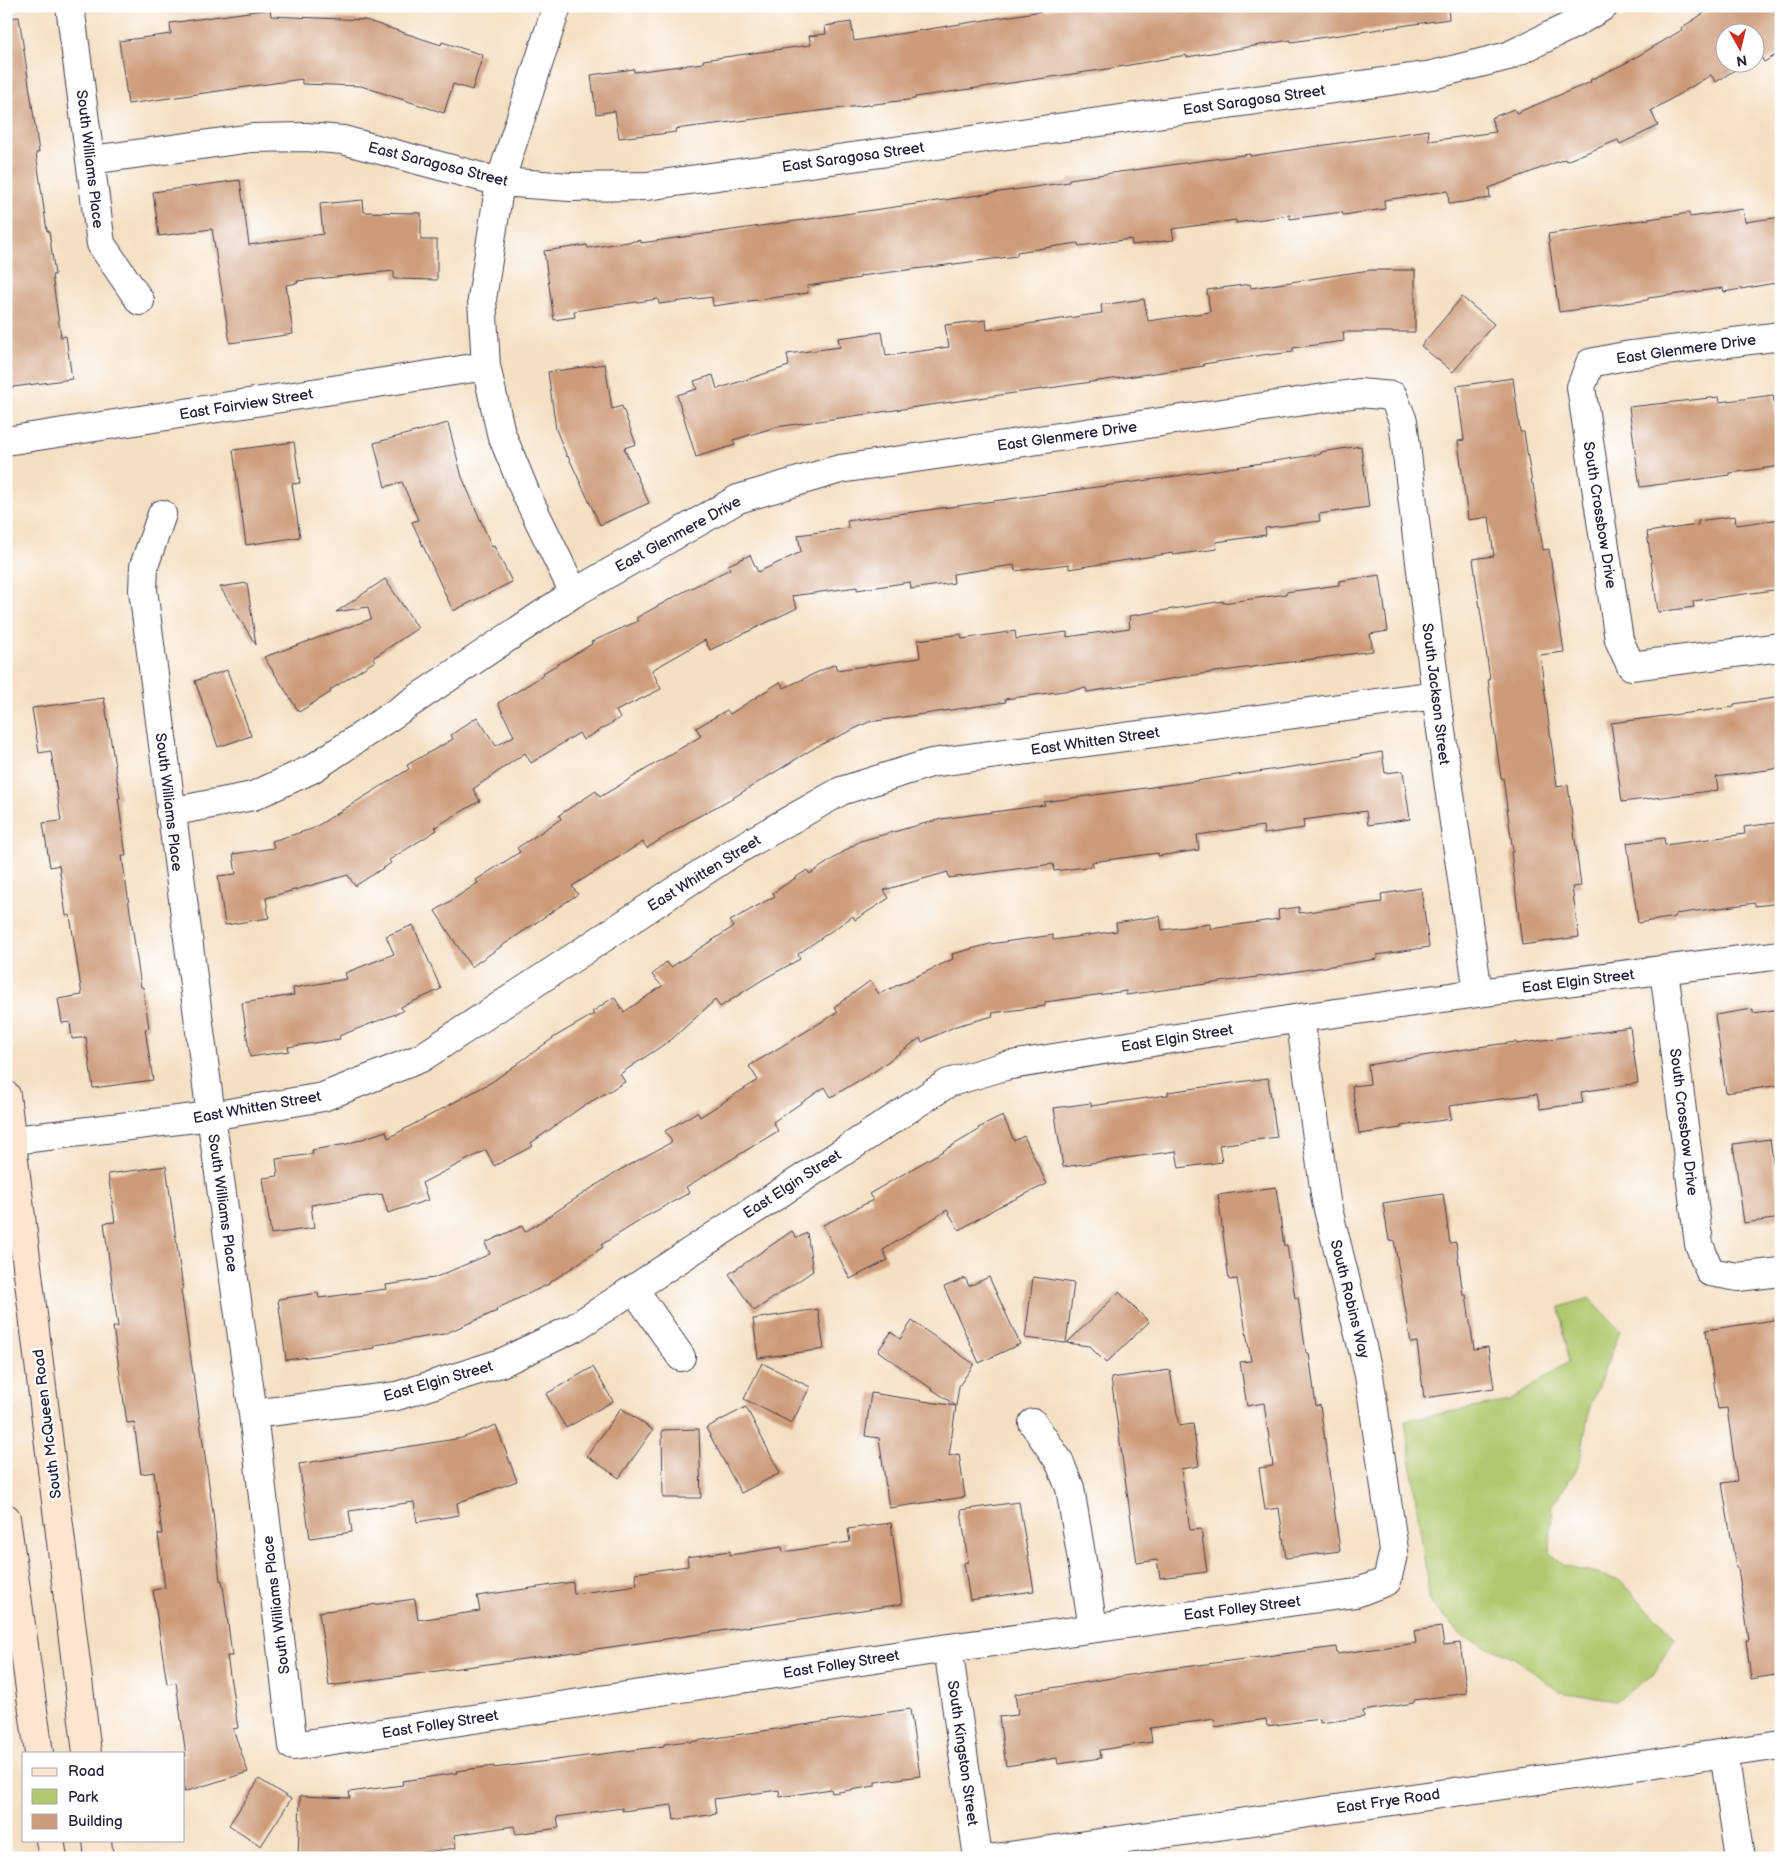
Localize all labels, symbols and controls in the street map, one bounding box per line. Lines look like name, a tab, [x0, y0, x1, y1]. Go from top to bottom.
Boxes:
north arrow	[1714, 22, 1764, 72]
text: N	[1735, 51, 1748, 70]
street label: East Saragosa Street	[1182, 81, 1327, 120]
street label: South Williams Place	[72, 89, 107, 229]
street label: East Saragosa Street	[366, 138, 510, 191]
street label: East Saragosa Street	[781, 138, 926, 177]
street label: East Glenmere Drive	[1615, 330, 1757, 369]
street label: East Fairview Street	[178, 384, 315, 424]
street label: East Glenmere Drive	[996, 417, 1138, 456]
street label: South Crossbow Drive	[1579, 440, 1620, 590]
street label: East Glenmere Drive	[612, 492, 745, 577]
street label: South Jackson Street	[1417, 622, 1454, 766]
street label: East Whitten Street	[1029, 723, 1161, 760]
street label: South Williams Place	[151, 732, 186, 872]
street label: East Whitten Street	[644, 831, 765, 916]
street label: East Elgin Street	[1521, 965, 1636, 998]
street label: East Elgin Street	[1120, 1020, 1235, 1057]
street label: South Crossbow Drive	[1665, 1047, 1702, 1197]
street label: East Whitten Street	[192, 1087, 323, 1128]
street label: South Williams Place	[203, 1133, 242, 1273]
street label: East Elgin Street	[740, 1145, 845, 1223]
street label: South Robins Way	[1326, 1238, 1373, 1360]
street label: South McQueen Road	[29, 1348, 66, 1500]
street label: East Elgin Street	[381, 1357, 496, 1406]
street label: South Williams Place	[259, 1535, 294, 1675]
street label: East Folley Street	[1183, 1592, 1302, 1625]
street label: East Folley Street	[782, 1646, 901, 1683]
street label: South Kingston Street	[943, 1679, 982, 1827]
street label: East Folley Street	[381, 1706, 500, 1743]
legend	[22, 1752, 185, 1842]
text: Road	[68, 1762, 104, 1781]
street label: East Frye Road	[1335, 1785, 1441, 1818]
text: Park	[68, 1788, 99, 1807]
text: Building	[68, 1812, 123, 1831]

